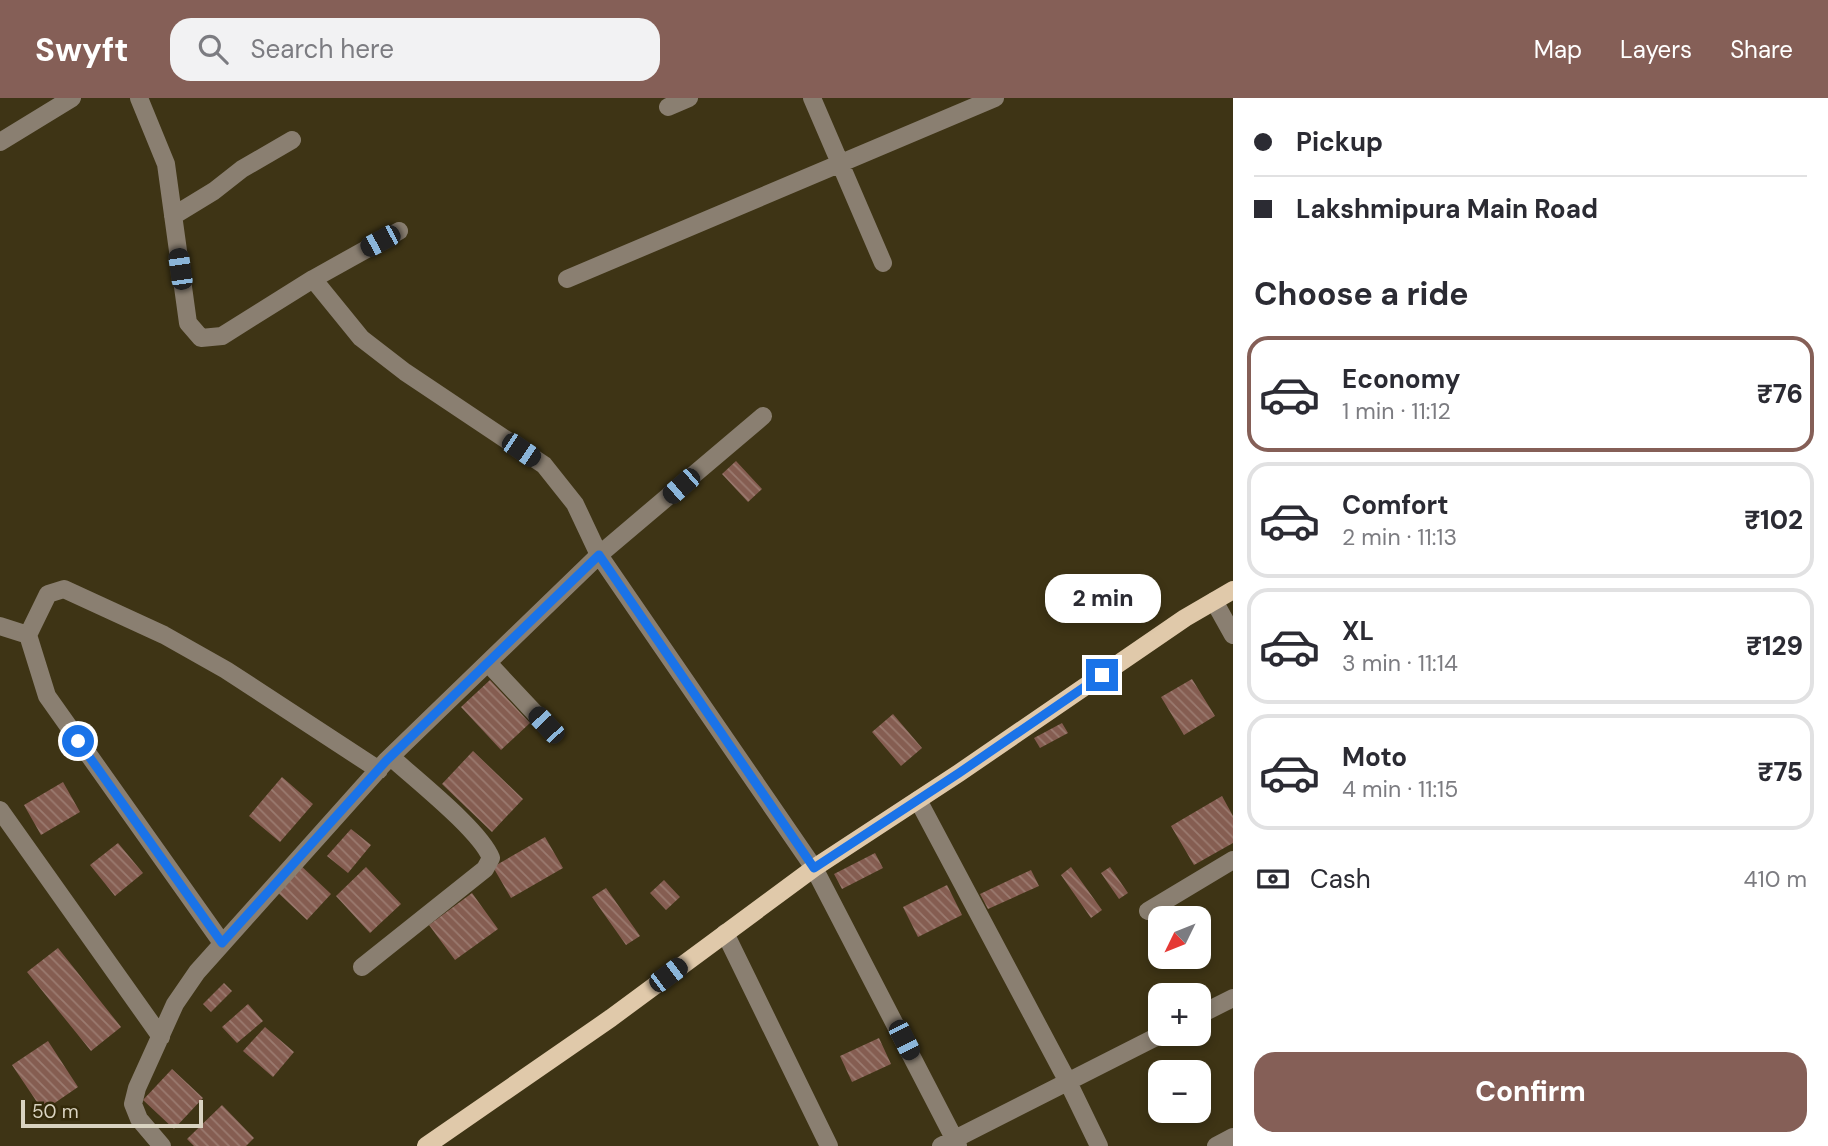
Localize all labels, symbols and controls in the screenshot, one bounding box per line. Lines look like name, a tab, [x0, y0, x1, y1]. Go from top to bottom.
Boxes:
search box	[170, 18, 660, 81]
text: Swyft	[35, 28, 128, 71]
icon: search	[194, 30, 232, 68]
text: Search here	[250, 32, 394, 66]
text: Map	[1534, 34, 1582, 65]
text: Layers	[1620, 34, 1692, 65]
text: Share	[1730, 34, 1793, 65]
text: Pickup	[1296, 125, 1383, 159]
text: Lakshmipura Main Road	[1296, 192, 1598, 226]
car	[357, 222, 404, 260]
car	[167, 247, 194, 291]
text: Choose a ride	[1254, 273, 1469, 315]
text: Economy	[1342, 362, 1460, 396]
icon: car	[1258, 363, 1321, 426]
text: ₹76	[1757, 377, 1803, 411]
text: 1 min · 11:12	[1342, 396, 1451, 426]
car	[498, 430, 545, 470]
car	[659, 464, 704, 508]
text: Comfort	[1342, 488, 1448, 522]
icon: car	[1258, 489, 1321, 552]
text: ₹102	[1744, 503, 1803, 537]
text: 2 min · 11:13	[1342, 522, 1457, 552]
callout: 2 min	[1044, 574, 1160, 622]
text: 2 min	[1072, 583, 1134, 613]
text: XL	[1342, 614, 1374, 648]
icon: car	[1258, 615, 1321, 678]
text: ₹129	[1746, 629, 1803, 663]
text: 3 min · 11:14	[1342, 648, 1458, 678]
route end	[1086, 659, 1118, 691]
car	[524, 702, 569, 748]
route start	[62, 725, 94, 757]
text: Moto	[1342, 740, 1407, 774]
icon: car	[1258, 741, 1321, 804]
text: ₹75	[1758, 755, 1803, 789]
text: 4 min · 11:15	[1342, 774, 1458, 804]
icon: cash	[1254, 860, 1292, 898]
text: Cash	[1310, 862, 1371, 896]
text: 410 m	[1744, 864, 1807, 894]
north arrow	[1148, 906, 1211, 970]
map controls	[1148, 906, 1211, 1123]
car	[645, 954, 692, 996]
button: +	[1148, 983, 1211, 1046]
car	[886, 1017, 923, 1063]
button: Confirm	[1254, 1052, 1807, 1132]
button: −	[1148, 1060, 1211, 1123]
scale bar	[21, 1097, 203, 1129]
text: 50 m	[32, 1099, 79, 1124]

